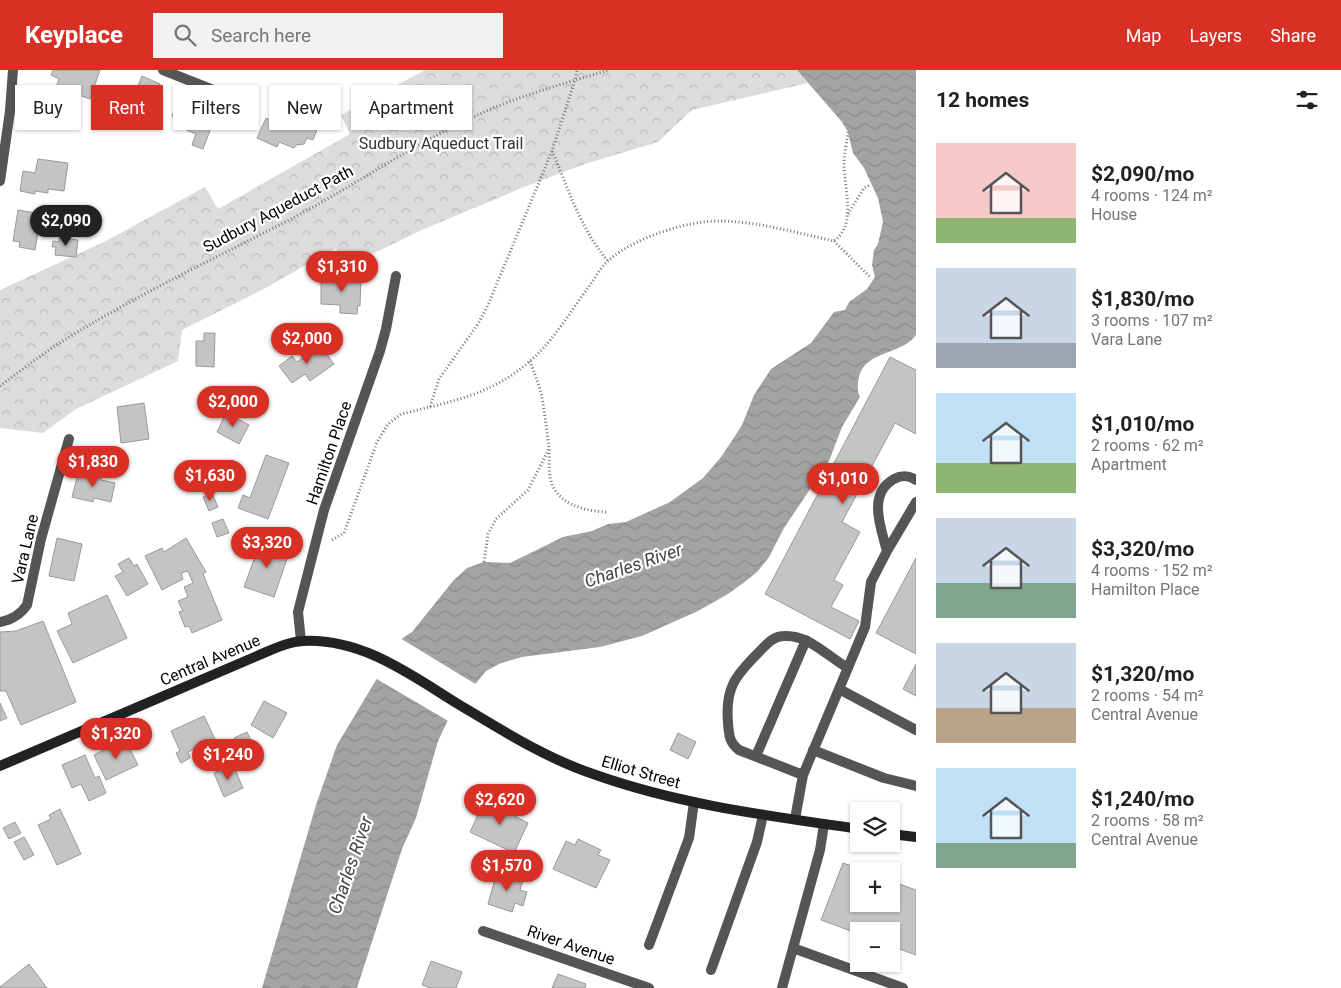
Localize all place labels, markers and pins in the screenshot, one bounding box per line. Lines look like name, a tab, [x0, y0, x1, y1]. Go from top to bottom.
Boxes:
pin: $2,090	[25, 204, 107, 247]
pin: $1,310	[301, 250, 383, 293]
pin: $2,000	[266, 322, 348, 365]
pin: $2,000	[192, 386, 274, 428]
pin: $1,830	[52, 446, 134, 488]
pin: $1,630	[169, 460, 251, 502]
pin: $1,010	[802, 462, 884, 505]
pin: $3,320	[226, 526, 308, 569]
pin: $1,320	[75, 718, 157, 760]
pin: $1,240	[187, 738, 269, 781]
pin: $2,620	[459, 784, 541, 826]
pin: $1,570	[466, 850, 548, 892]

